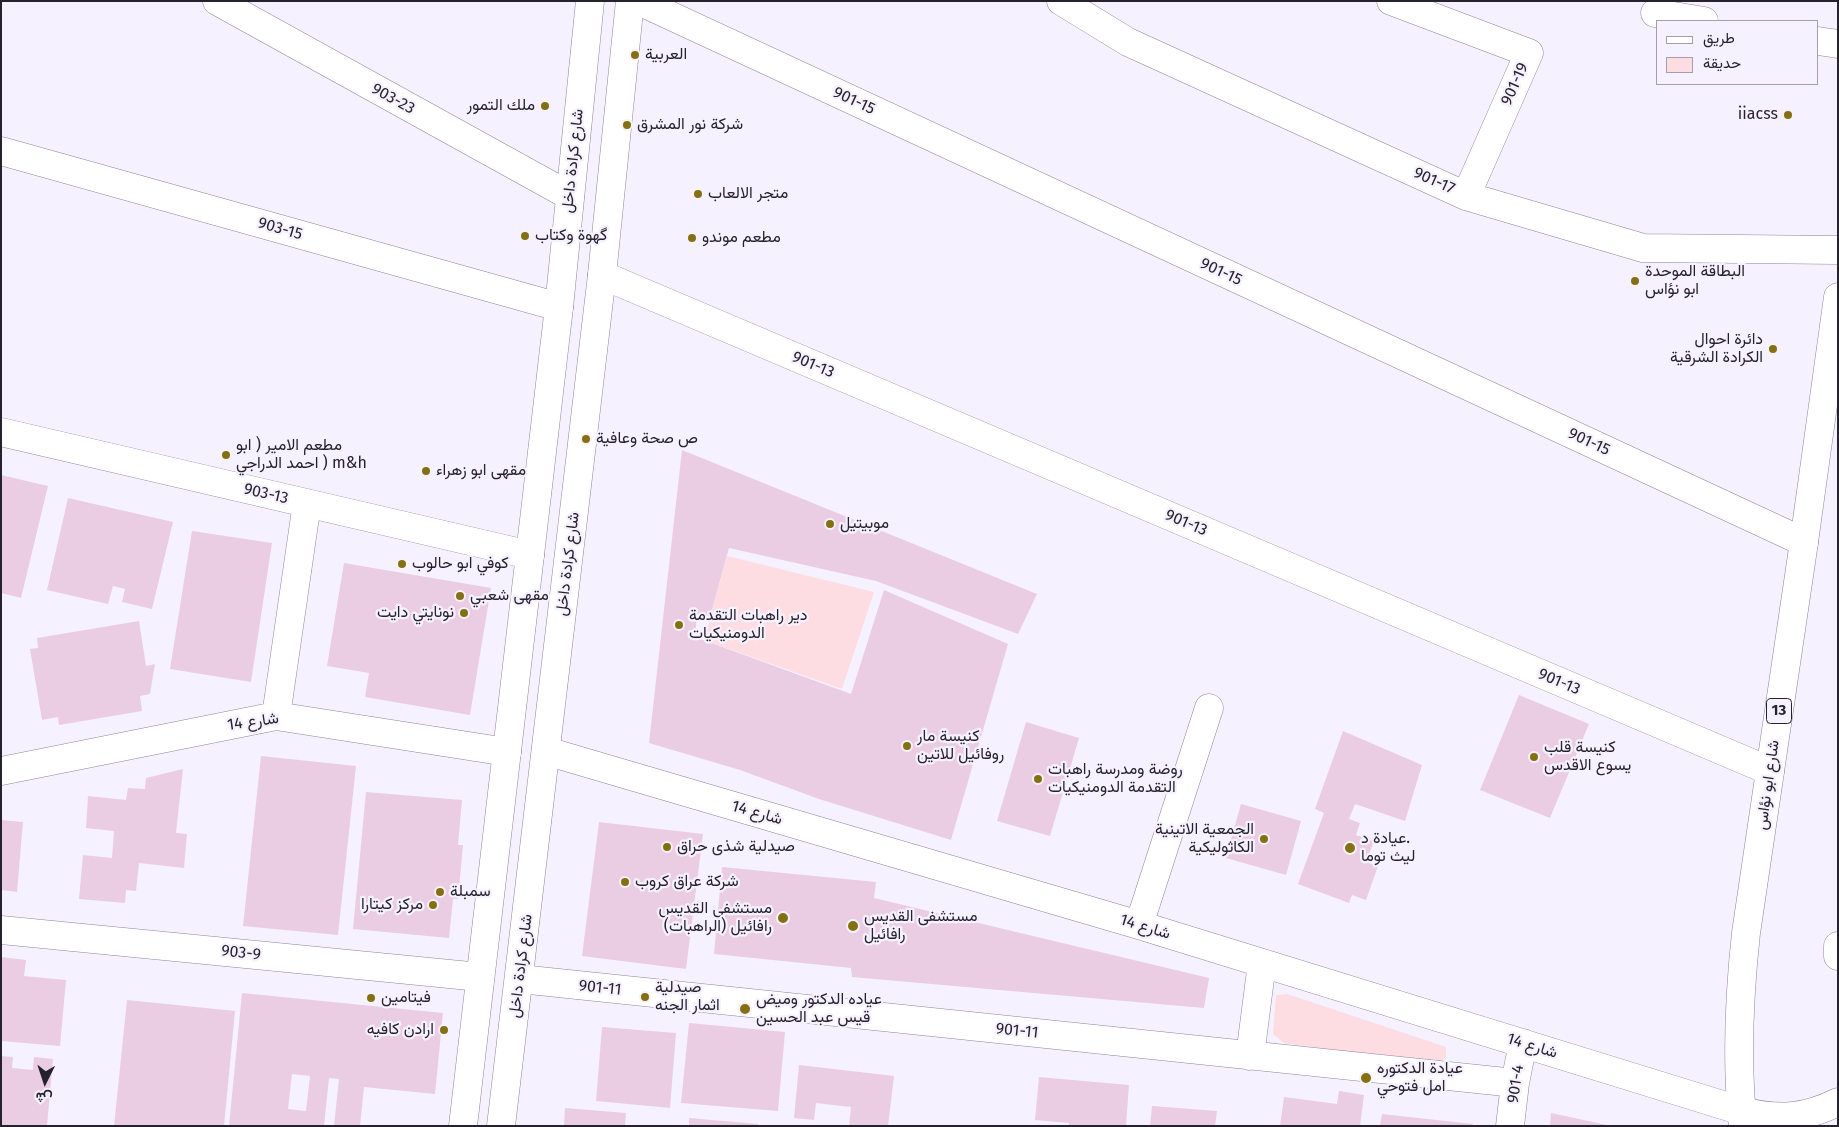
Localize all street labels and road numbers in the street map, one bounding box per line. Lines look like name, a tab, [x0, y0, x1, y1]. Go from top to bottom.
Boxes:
street label: 901-19	[1497, 60, 1533, 108]
street label: 903-23	[368, 79, 418, 119]
street label: 901-15	[830, 83, 878, 119]
street label: شارع كرادة داخل	[558, 108, 588, 214]
street label: 901-17	[1410, 163, 1458, 199]
street label: 903-15	[256, 214, 304, 244]
street label: 901-15	[1197, 254, 1245, 290]
street label: 901-13	[789, 348, 837, 382]
street label: 901-15	[1565, 424, 1613, 460]
street label: 903-13	[242, 480, 290, 508]
street label: 901-13	[1162, 506, 1210, 540]
street label: شارع كرادة داخل	[552, 511, 584, 617]
street label: 901-13	[1535, 665, 1583, 699]
road number: 13	[1766, 698, 1792, 724]
street label: شارع 14	[226, 709, 280, 735]
street label: شارع ابو نؤاس	[1752, 739, 1784, 831]
street label: شارع 14	[729, 797, 785, 829]
street label: شارع 14	[1117, 910, 1173, 944]
street label: شارع كرادة داخل	[505, 913, 537, 1019]
street label: 903-9	[220, 941, 262, 965]
street label: 901-11	[578, 976, 622, 1000]
street label: 901-11	[995, 1019, 1039, 1043]
street label: شارع 14	[1504, 1029, 1560, 1063]
street label: 901-4	[1503, 1063, 1529, 1105]

